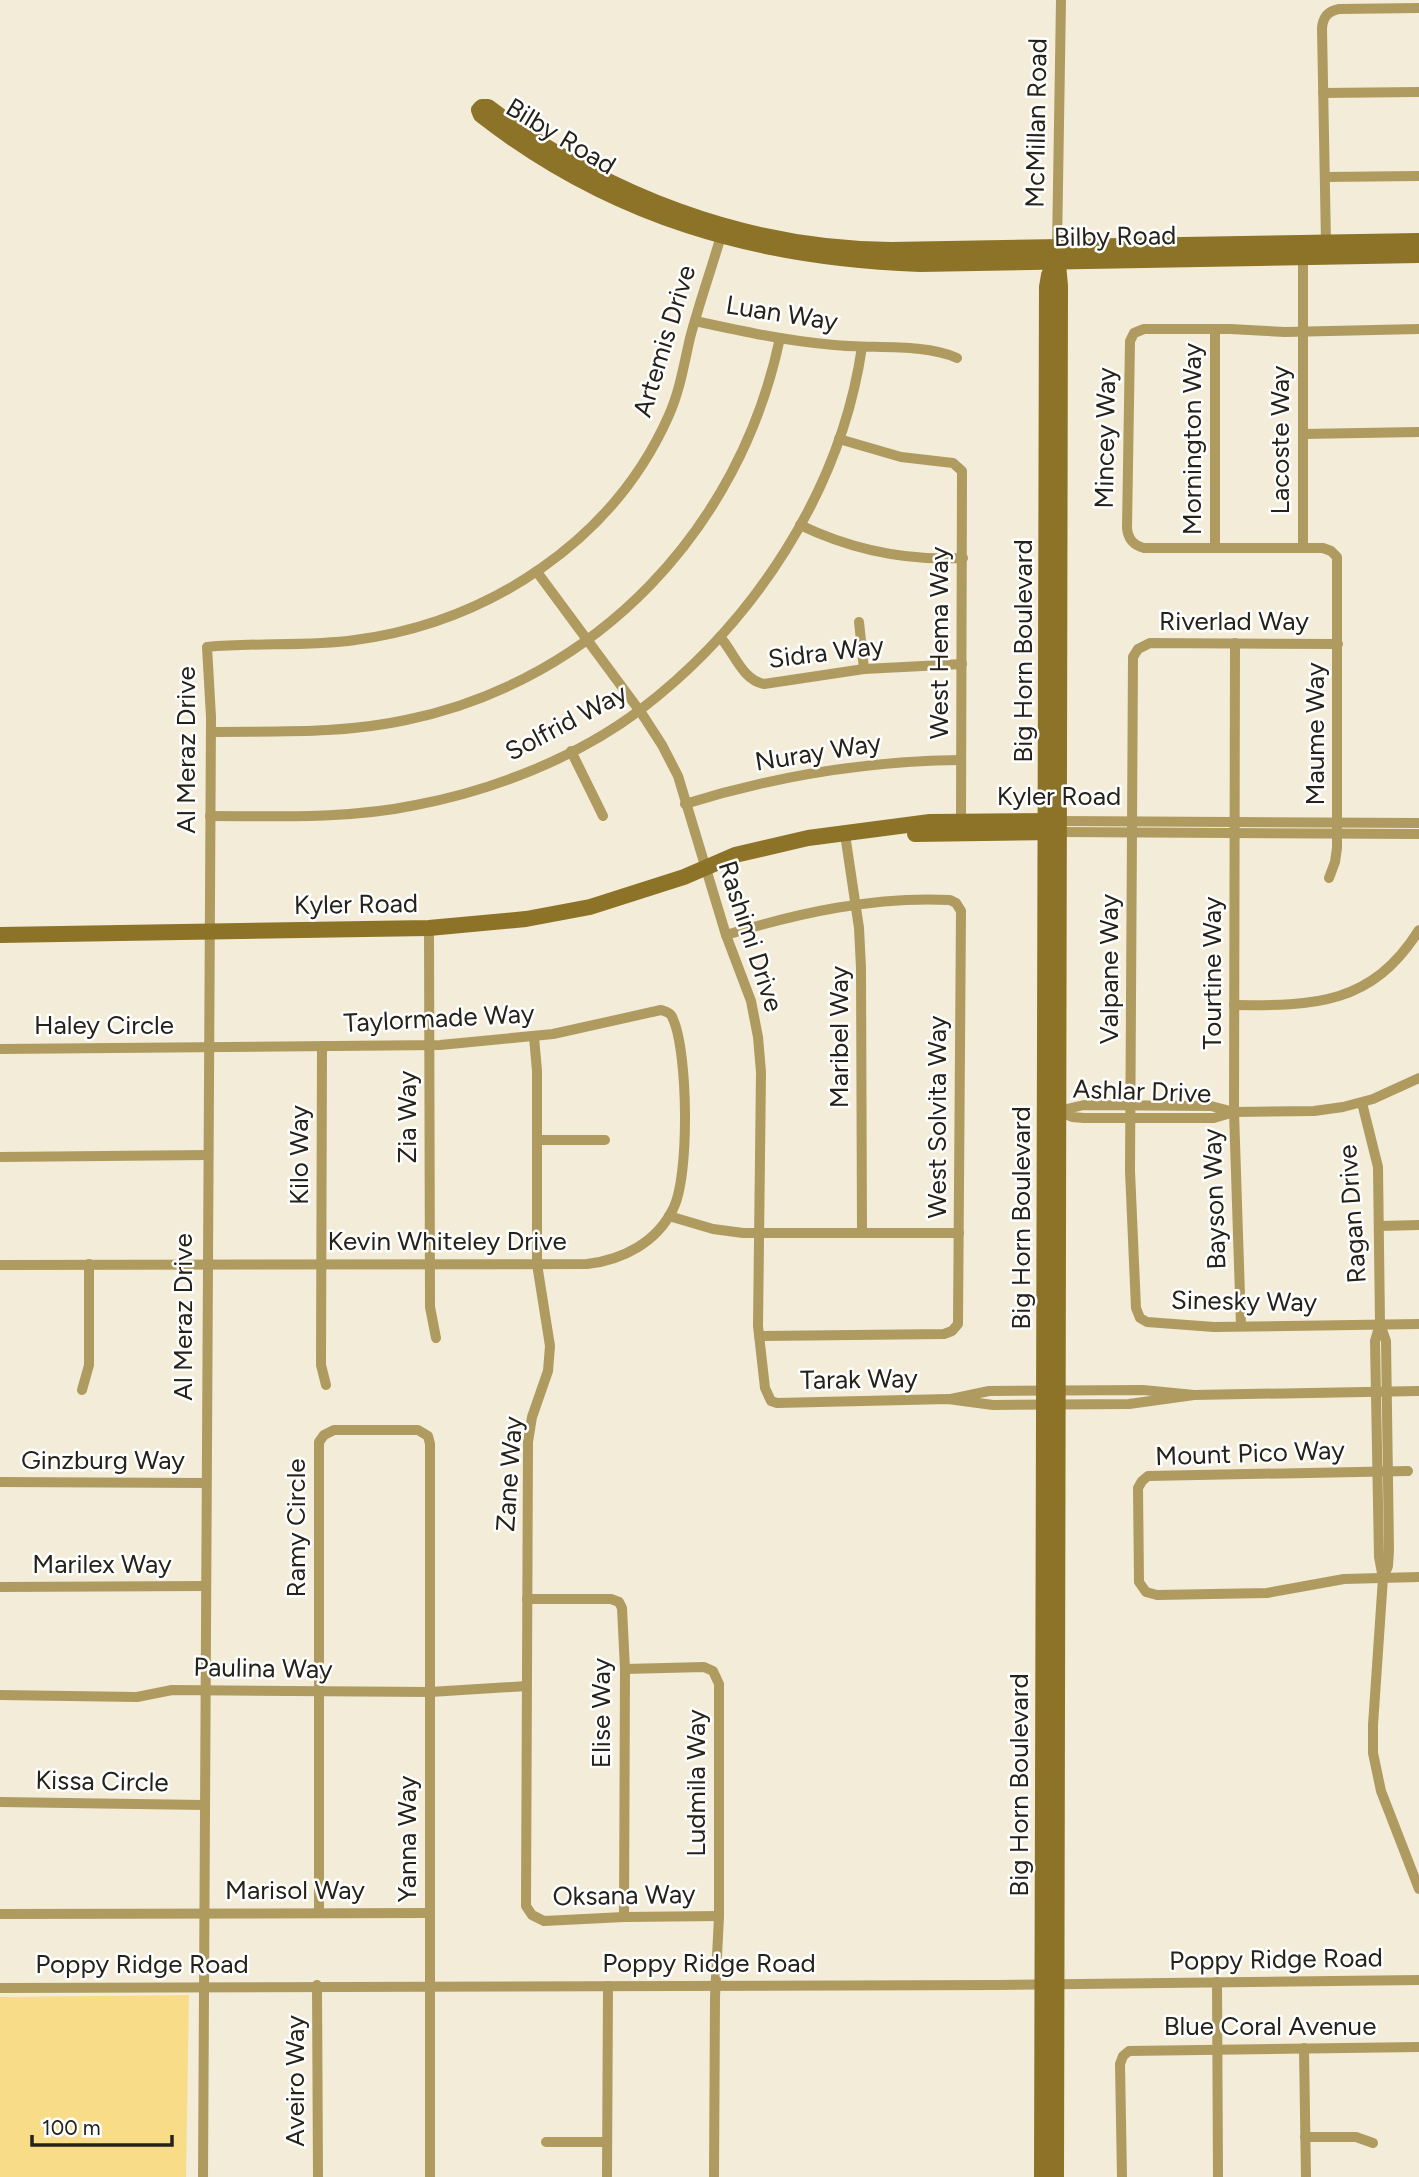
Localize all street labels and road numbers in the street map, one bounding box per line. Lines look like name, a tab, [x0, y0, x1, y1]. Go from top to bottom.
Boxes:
street label: McMillan Road	[1019, 38, 1053, 208]
street label: Bilby Road	[500, 91, 622, 181]
street label: Bilby Road	[1053, 219, 1177, 253]
street label: Artemis Drive	[626, 261, 702, 421]
street label: Luan Way	[724, 288, 841, 338]
street label: Mornington Way	[1176, 342, 1208, 535]
street label: Lacoste Way	[1264, 365, 1296, 515]
street label: Mincey Way	[1088, 367, 1122, 509]
street label: Big Horn Boulevard	[1007, 539, 1039, 763]
street label: West Hema Way	[923, 546, 955, 739]
street label: Riverlad Way	[1159, 605, 1309, 637]
street label: Sidra Way	[766, 629, 886, 675]
street label: Maume Way	[1299, 662, 1331, 806]
street label: Al Meraz Drive	[170, 666, 202, 834]
street label: Solfrid Way	[500, 676, 633, 767]
street label: Nuray Way	[753, 726, 884, 778]
street label: Kyler Road	[997, 780, 1121, 812]
street label: Rashimi Drive	[712, 856, 790, 1016]
street label: Kyler Road	[294, 887, 418, 921]
street label: Valpane Way	[1093, 894, 1125, 1044]
street label: Tourtine Way	[1196, 896, 1228, 1049]
street label: Maribel Way	[823, 966, 855, 1108]
street label: Taylormade Way	[343, 997, 536, 1039]
street label: Haley Circle	[34, 1009, 174, 1041]
street label: West Solvita Way	[921, 1015, 953, 1218]
street label: Zia Way	[391, 1070, 423, 1164]
street label: Ashlar Drive	[1072, 1073, 1212, 1109]
street label: Kilo Way	[283, 1105, 315, 1205]
street label: Big Horn Boulevard	[1005, 1106, 1037, 1330]
street label: Bayson Way	[1196, 1127, 1232, 1270]
street label: Ragan Drive	[1331, 1143, 1373, 1285]
street label: Kevin Whiteley Drive	[327, 1225, 567, 1257]
street label: Al Meraz Drive	[167, 1233, 199, 1401]
street label: Sinesky Way	[1171, 1284, 1318, 1318]
street label: Tarak Way	[800, 1362, 918, 1396]
street label: Zane Way	[489, 1415, 529, 1533]
street label: Mount Pico Way	[1155, 1434, 1346, 1472]
street label: Ginzburg Way	[21, 1444, 185, 1476]
street label: Ramy Circle	[280, 1458, 312, 1598]
street label: Marilex Way	[32, 1548, 172, 1580]
street label: Paulina Way	[193, 1651, 333, 1685]
street label: Elise Way	[585, 1657, 617, 1768]
street label: Big Horn Boulevard	[1003, 1673, 1035, 1897]
street label: Ludmila Way	[680, 1709, 712, 1857]
street label: Kissa Circle	[35, 1764, 169, 1798]
street label: Yanna Way	[391, 1775, 423, 1902]
street label: Marisol Way	[225, 1874, 365, 1906]
street label: Oksana Way	[552, 1878, 696, 1912]
street label: Poppy Ridge Road	[1169, 1941, 1383, 1977]
street label: Poppy Ridge Road	[602, 1947, 816, 1979]
street label: Poppy Ridge Road	[35, 1948, 249, 1980]
street label: Blue Coral Avenue	[1164, 2010, 1376, 2042]
street label: Aveiro Way	[279, 2015, 311, 2147]

